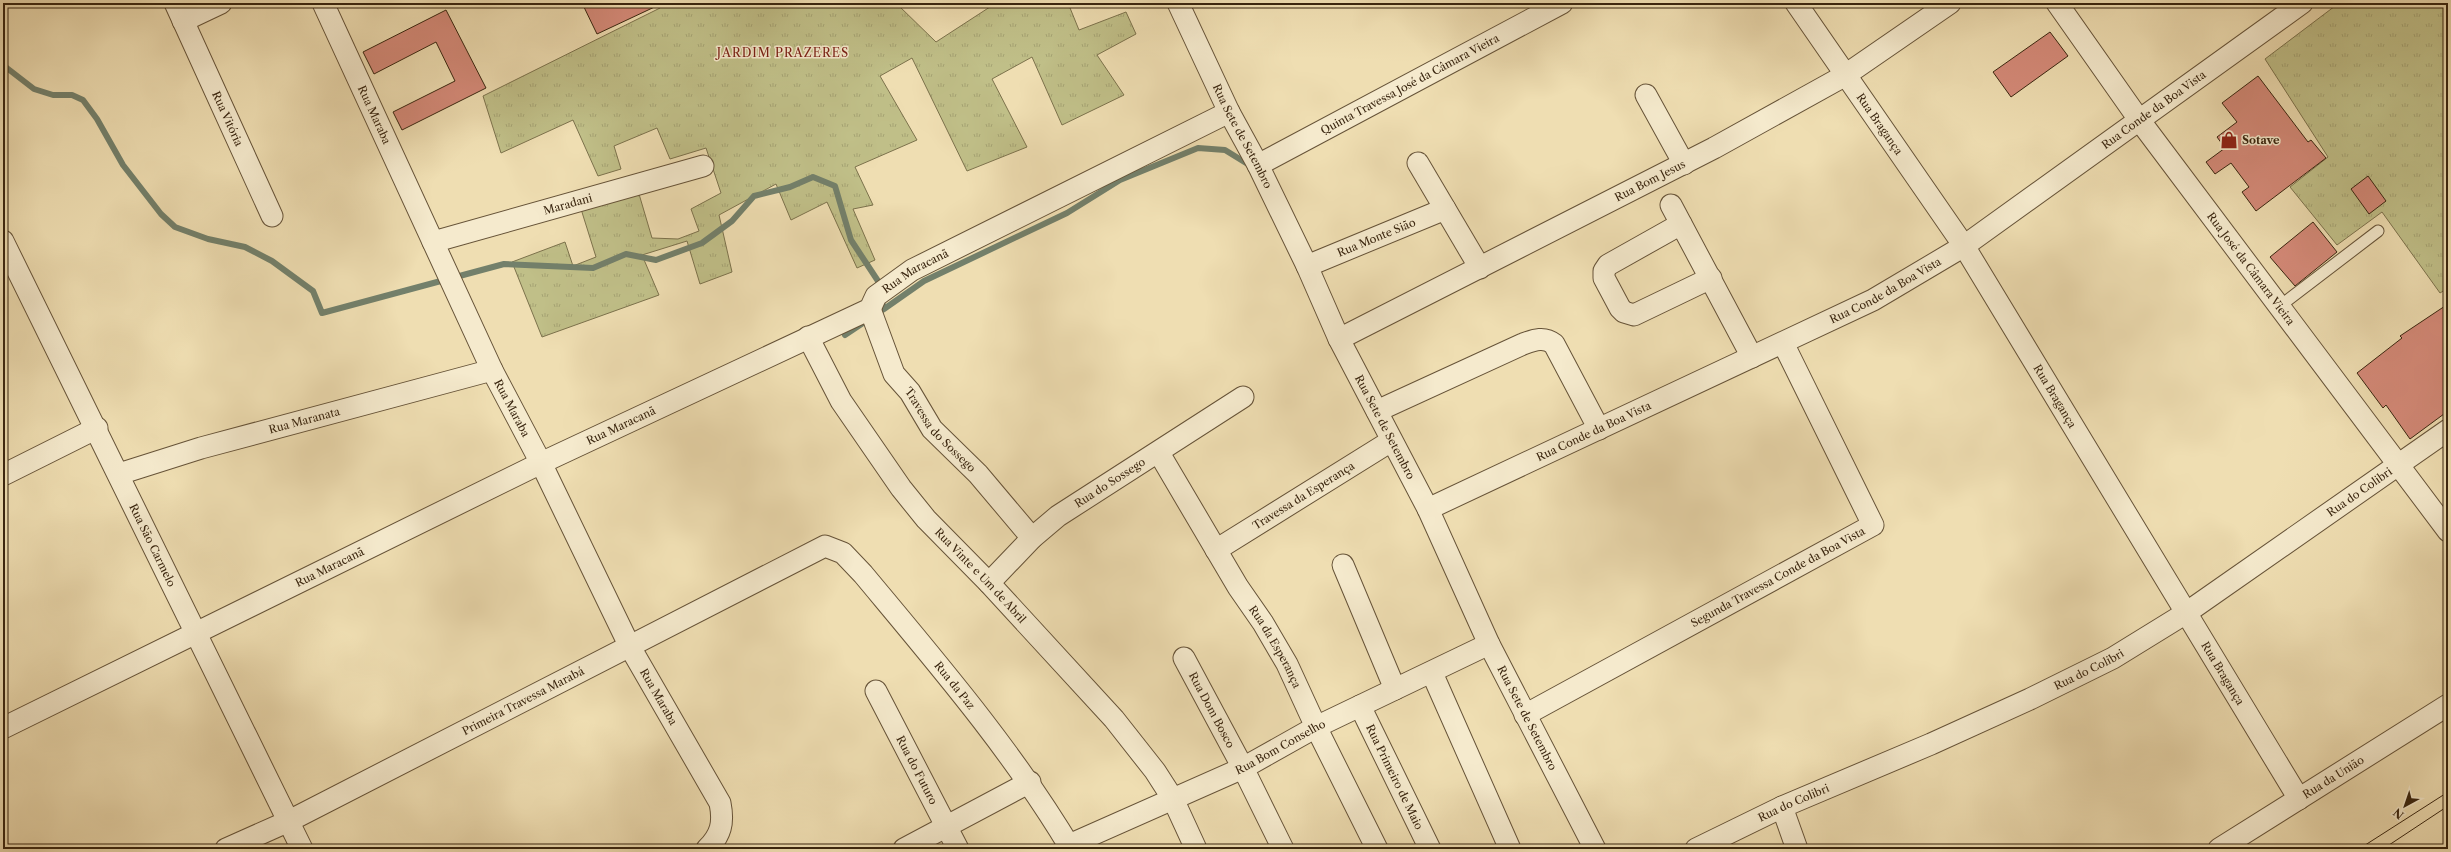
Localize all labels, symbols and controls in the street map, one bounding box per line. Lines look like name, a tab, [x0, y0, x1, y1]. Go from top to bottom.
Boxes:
street label: Quinta Travessa José da Câmara Vieira	[1318, 31, 1502, 137]
district label: JARDIM PRAZERES	[715, 45, 849, 60]
street label: Rua Conde da Boa Vista	[2099, 67, 2209, 152]
street label: Rua Sete de Setembro	[1210, 82, 1275, 191]
street label: Rua Maraba	[355, 83, 394, 146]
street label: Rua Vitória	[209, 89, 246, 148]
street label: Rua Bragança	[1853, 90, 1906, 158]
shop icon: Sotave	[2219, 130, 2239, 150]
place label: Sotave	[2242, 133, 2280, 147]
street label: Rua Bom Jesus	[1612, 157, 1688, 204]
street label: Maradani	[542, 190, 594, 218]
street label: Rua José da Câmara Vieira	[2204, 210, 2298, 328]
street label: Rua Monte Sião	[1335, 215, 1418, 260]
street label: Rua Maracanã	[879, 246, 951, 296]
street label: Rua Conde da Boa Vista	[1827, 254, 1944, 326]
street label: Rua Bragança	[2030, 362, 2080, 431]
street label: Rua Sete de Setembro	[1352, 372, 1418, 482]
street label: Rua Maraba	[491, 377, 533, 439]
street label: Travessa do Sossego	[902, 384, 979, 475]
street label: Rua Conde da Boa Vista	[1534, 398, 1653, 464]
street label: Rua Maracanã	[584, 403, 658, 448]
street label: Rua Maranata	[267, 404, 342, 437]
street label: Rua do Sossego	[1072, 455, 1148, 511]
street label: Travessa da Esperança	[1250, 458, 1357, 533]
street label: Rua do Colibri	[2324, 464, 2395, 520]
street label: Rua São Carmelo	[126, 501, 179, 589]
street label: Segunda Travessa Conde da Boa Vista	[1688, 524, 1868, 630]
street label: Rua Vinte e Um de Abril	[932, 525, 1030, 626]
street label: Rua Maracanã	[293, 544, 366, 590]
street label: Rua da Esperança	[1246, 603, 1304, 690]
street label: Rua Bragança	[2198, 639, 2247, 708]
street label: Rua do Colibri	[2052, 646, 2127, 693]
street label: Rua da Paz	[931, 659, 978, 712]
street label: Rua Sete de Setembro	[1494, 663, 1560, 773]
street label: Primeira Travessa Marabá	[460, 664, 587, 738]
street label: Rua Maraba	[637, 666, 681, 728]
street label: Rua Dom Bosco	[1186, 670, 1238, 751]
street label: Rua Bom Conselho	[1233, 716, 1328, 778]
street label: Rua Primeiro de Maio	[1363, 722, 1427, 832]
street label: Rua do Futuro	[893, 733, 941, 807]
street label: Rua da União	[2300, 753, 2367, 802]
street label: Rua do Colibri	[1756, 781, 1832, 825]
north arrow	[2385, 786, 2425, 826]
text: N	[2390, 805, 2407, 822]

